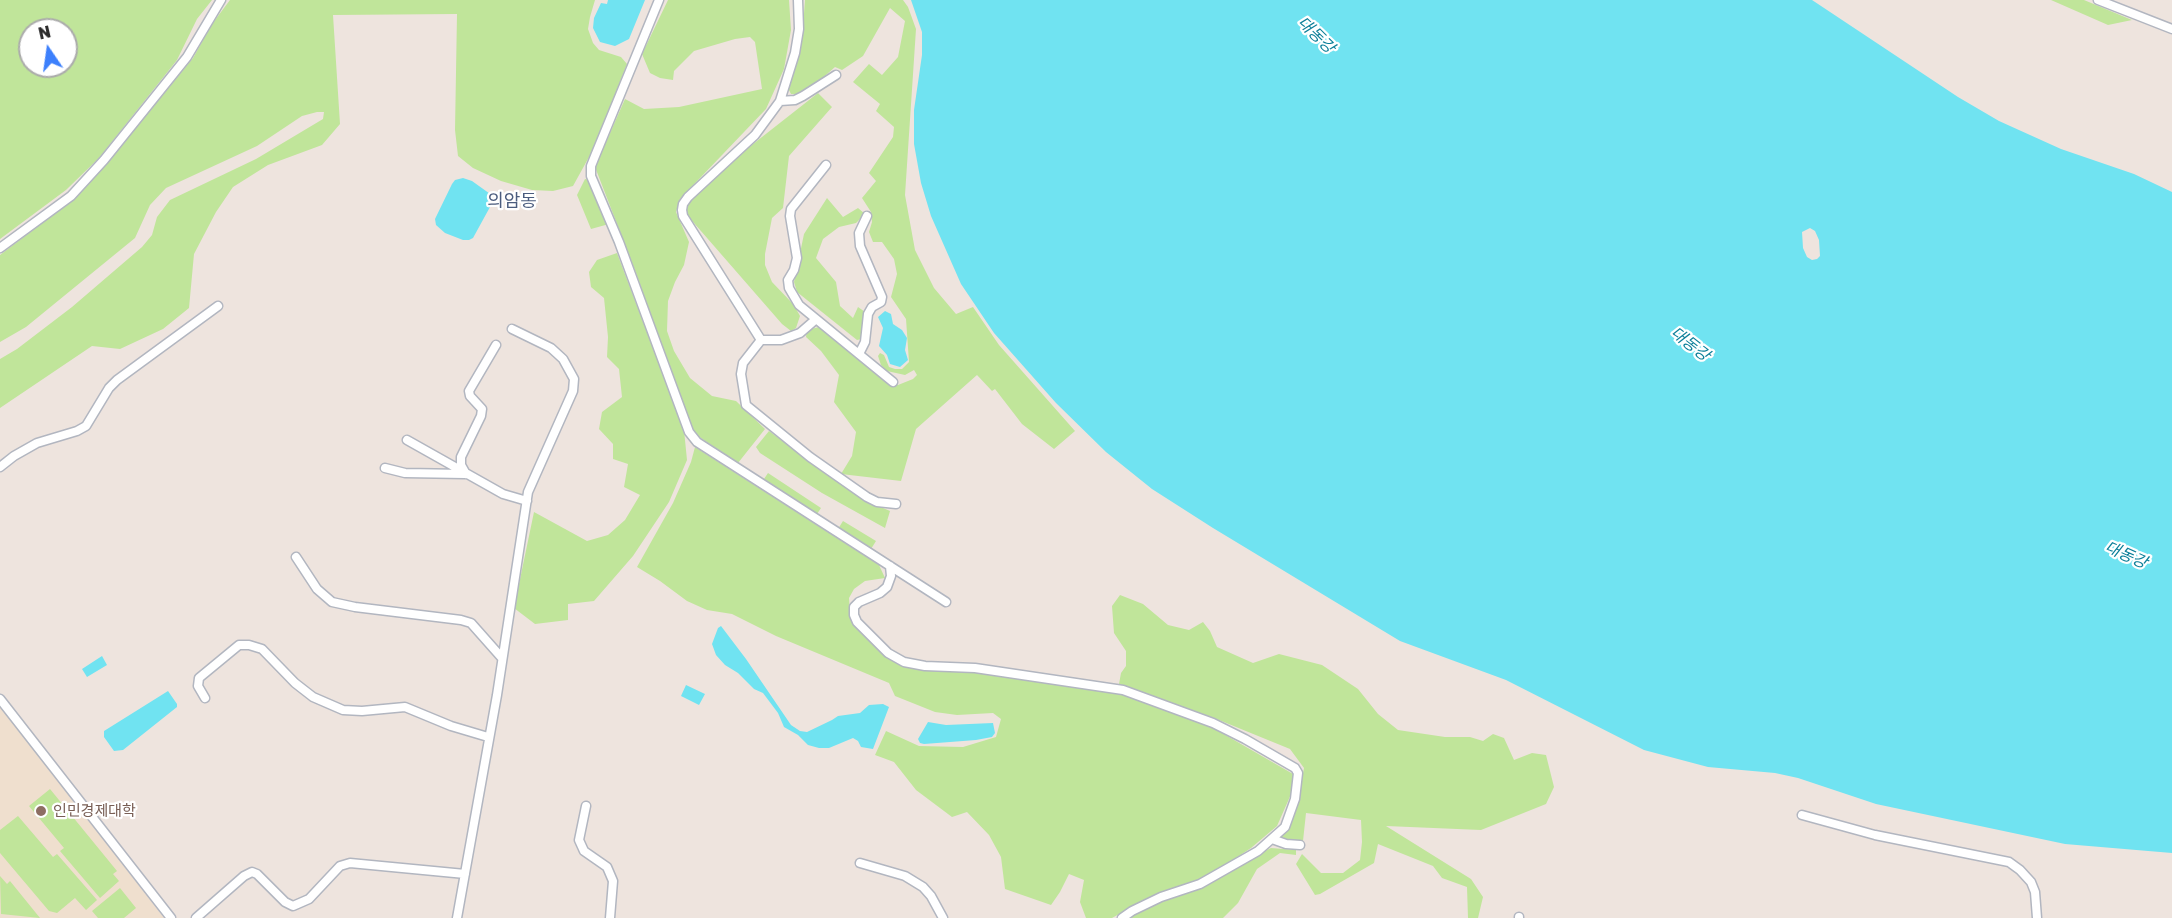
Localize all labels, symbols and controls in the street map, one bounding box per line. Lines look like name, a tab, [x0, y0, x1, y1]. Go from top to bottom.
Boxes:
water label: 대동강	[1293, 13, 1339, 57]
north arrow	[18, 18, 78, 78]
text: N	[36, 21, 53, 44]
district label: 의암동	[487, 190, 537, 212]
water label: 대동강	[1667, 323, 1713, 365]
water label: 대동강	[2102, 537, 2150, 573]
place label: 인민경제대학	[53, 802, 136, 820]
marker: 인민경제대학	[34, 804, 48, 818]

